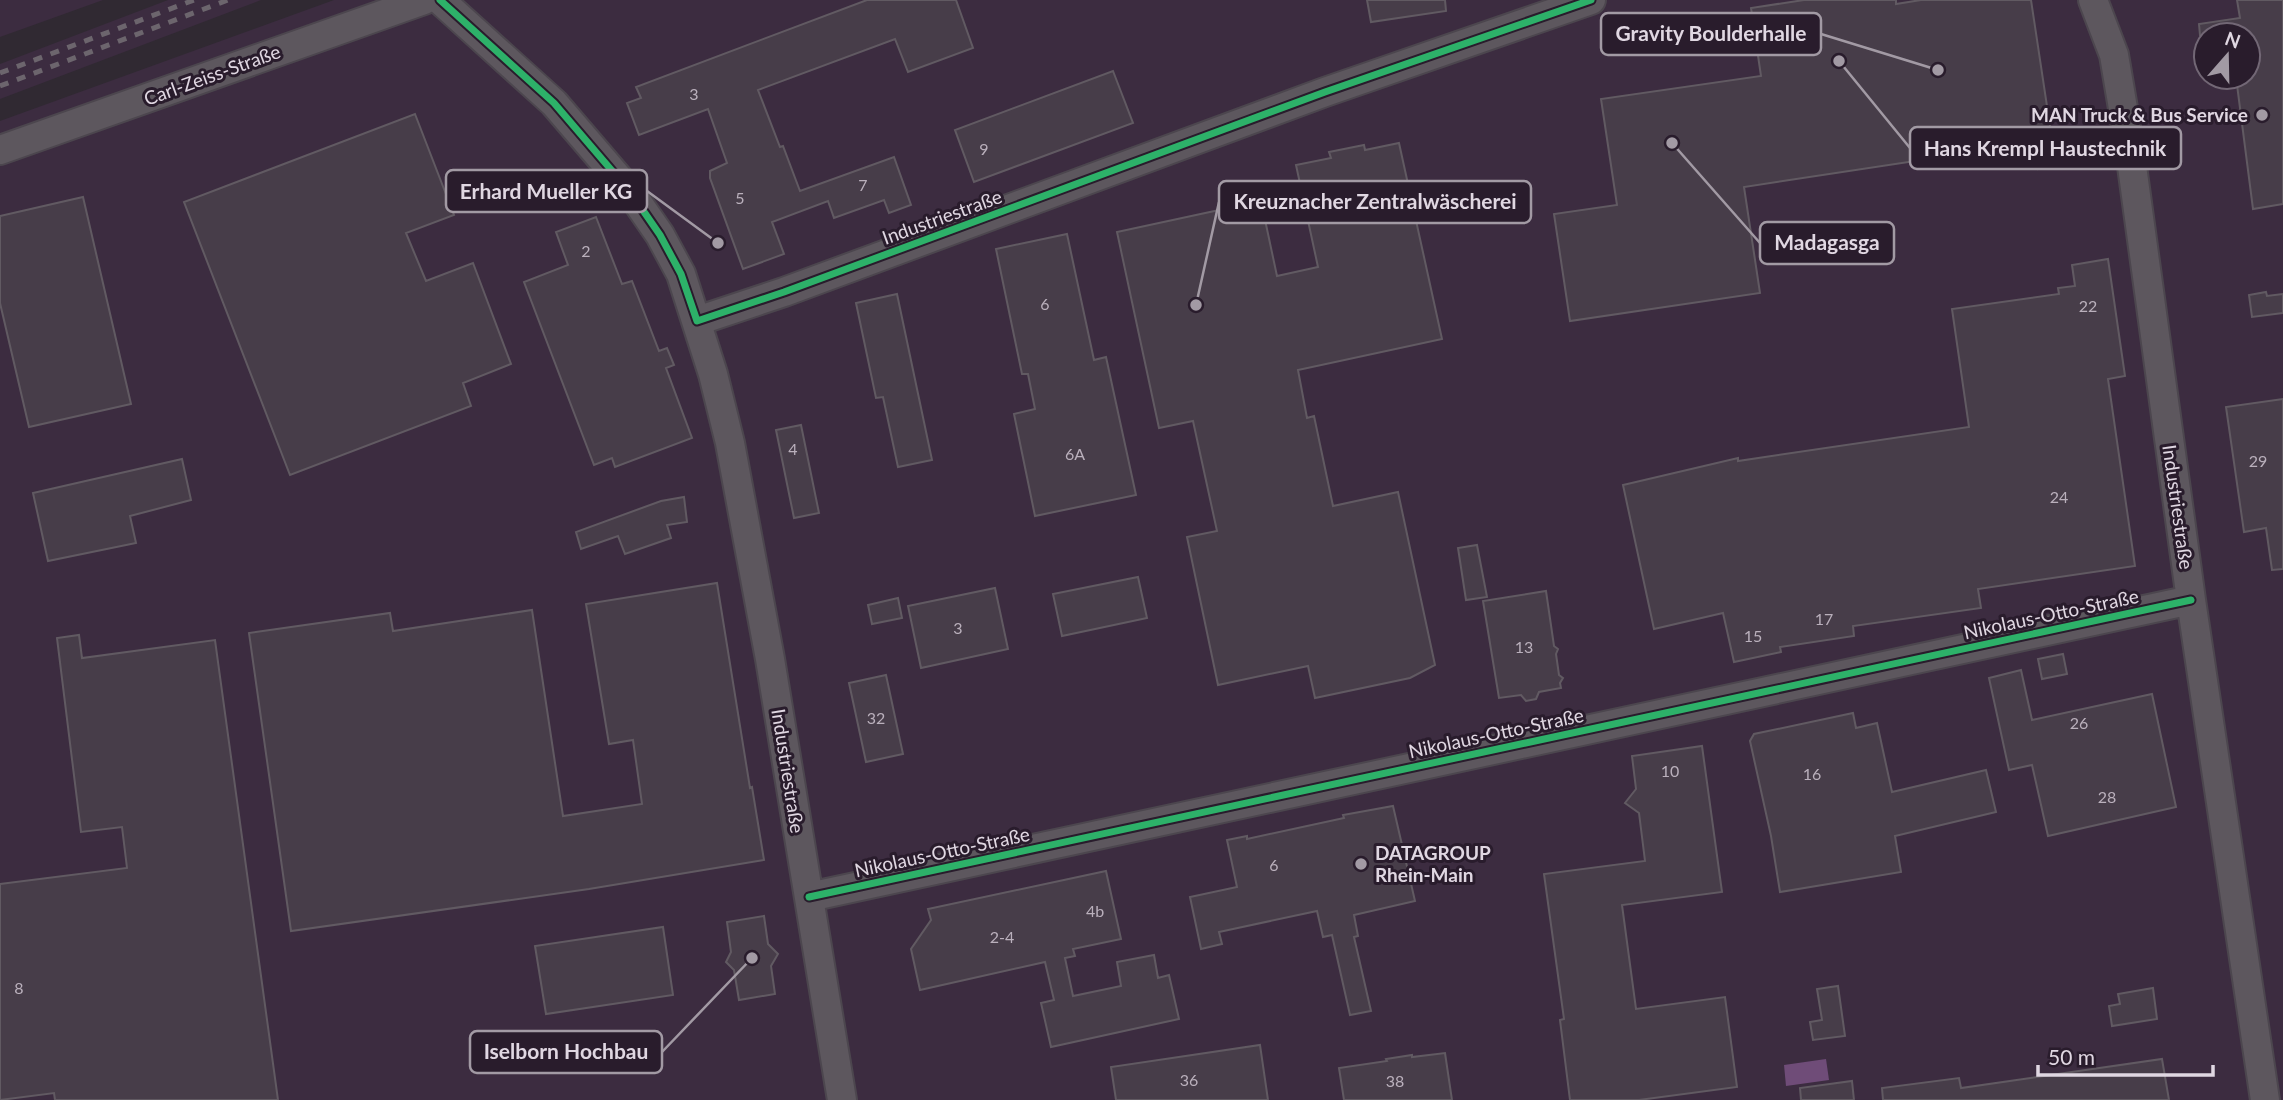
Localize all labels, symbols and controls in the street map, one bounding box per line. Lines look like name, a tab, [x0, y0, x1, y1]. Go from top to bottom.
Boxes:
callout: Gravity Boulderhalle	[1601, 13, 1821, 55]
text: Gravity Boulderhalle	[1615, 20, 1807, 45]
north arrow	[2192, 21, 2262, 91]
text: N	[2222, 26, 2244, 53]
street label: Carl-Zeiss-Straße	[140, 39, 283, 110]
house number: 3	[689, 84, 699, 103]
place label: MAN Truck & Bus Service	[2031, 103, 2248, 126]
marker: MAN Truck & Bus Service	[2254, 107, 2270, 123]
callout: Hans Krempl Haustechnik	[1910, 127, 2181, 169]
text: Hans Krempl Haustechnik	[1924, 135, 2167, 160]
house number: 9	[979, 139, 989, 158]
callout: Erhard Mueller KG	[446, 170, 647, 212]
house number: 7	[858, 175, 868, 194]
text: Erhard Mueller KG	[460, 178, 632, 203]
callout: Kreuznacher Zentralwäscherei	[1219, 181, 1531, 223]
street label: Industriestraße	[879, 184, 1005, 249]
house number: 5	[735, 188, 745, 207]
text: Kreuznacher Zentralwäscherei	[1233, 188, 1517, 213]
callout: Madagasga	[1760, 222, 1894, 264]
text: Madagasga	[1774, 229, 1880, 254]
house number: 2	[581, 241, 591, 260]
house number: 6	[1040, 294, 1050, 313]
house number: 22	[2079, 296, 2097, 315]
house number: 4	[788, 439, 798, 458]
street label: Industriestraße	[2158, 443, 2199, 571]
house number: 6A	[1065, 444, 1085, 463]
house number: 29	[2249, 451, 2267, 470]
house number: 24	[2050, 487, 2068, 506]
street label: Nikolaus-Otto-Straße	[1961, 584, 2141, 643]
house number: 17	[1815, 609, 1833, 628]
house number: 3	[953, 618, 963, 637]
house number: 15	[1744, 626, 1762, 645]
house number: 13	[1515, 637, 1533, 656]
street label: Nikolaus-Otto-Straße	[1406, 703, 1586, 762]
street label: Industriestraße	[767, 707, 810, 835]
house number: 32	[867, 708, 885, 727]
house number: 26	[2070, 713, 2088, 732]
house number: 10	[1661, 761, 1679, 780]
house number: 16	[1803, 764, 1821, 783]
house number: 28	[2098, 787, 2116, 806]
street label: Nikolaus-Otto-Straße	[852, 822, 1032, 881]
place label: DATAGROUP Rhein-Main	[1375, 841, 1491, 886]
house number: 6	[1269, 855, 1279, 874]
marker: DATAGROUP Rhein-Main	[1353, 856, 1369, 872]
house number: 4b	[1086, 901, 1104, 920]
house number: 2-4	[990, 927, 1014, 946]
house number: 8	[14, 978, 24, 997]
callout: Iselborn Hochbau	[470, 1031, 662, 1073]
scale bar	[2038, 1034, 2213, 1078]
text: Iselborn Hochbau	[484, 1038, 648, 1063]
text: 50 m	[2048, 1044, 2095, 1069]
house number: 36	[1180, 1070, 1198, 1089]
house number: 38	[1386, 1071, 1404, 1090]

